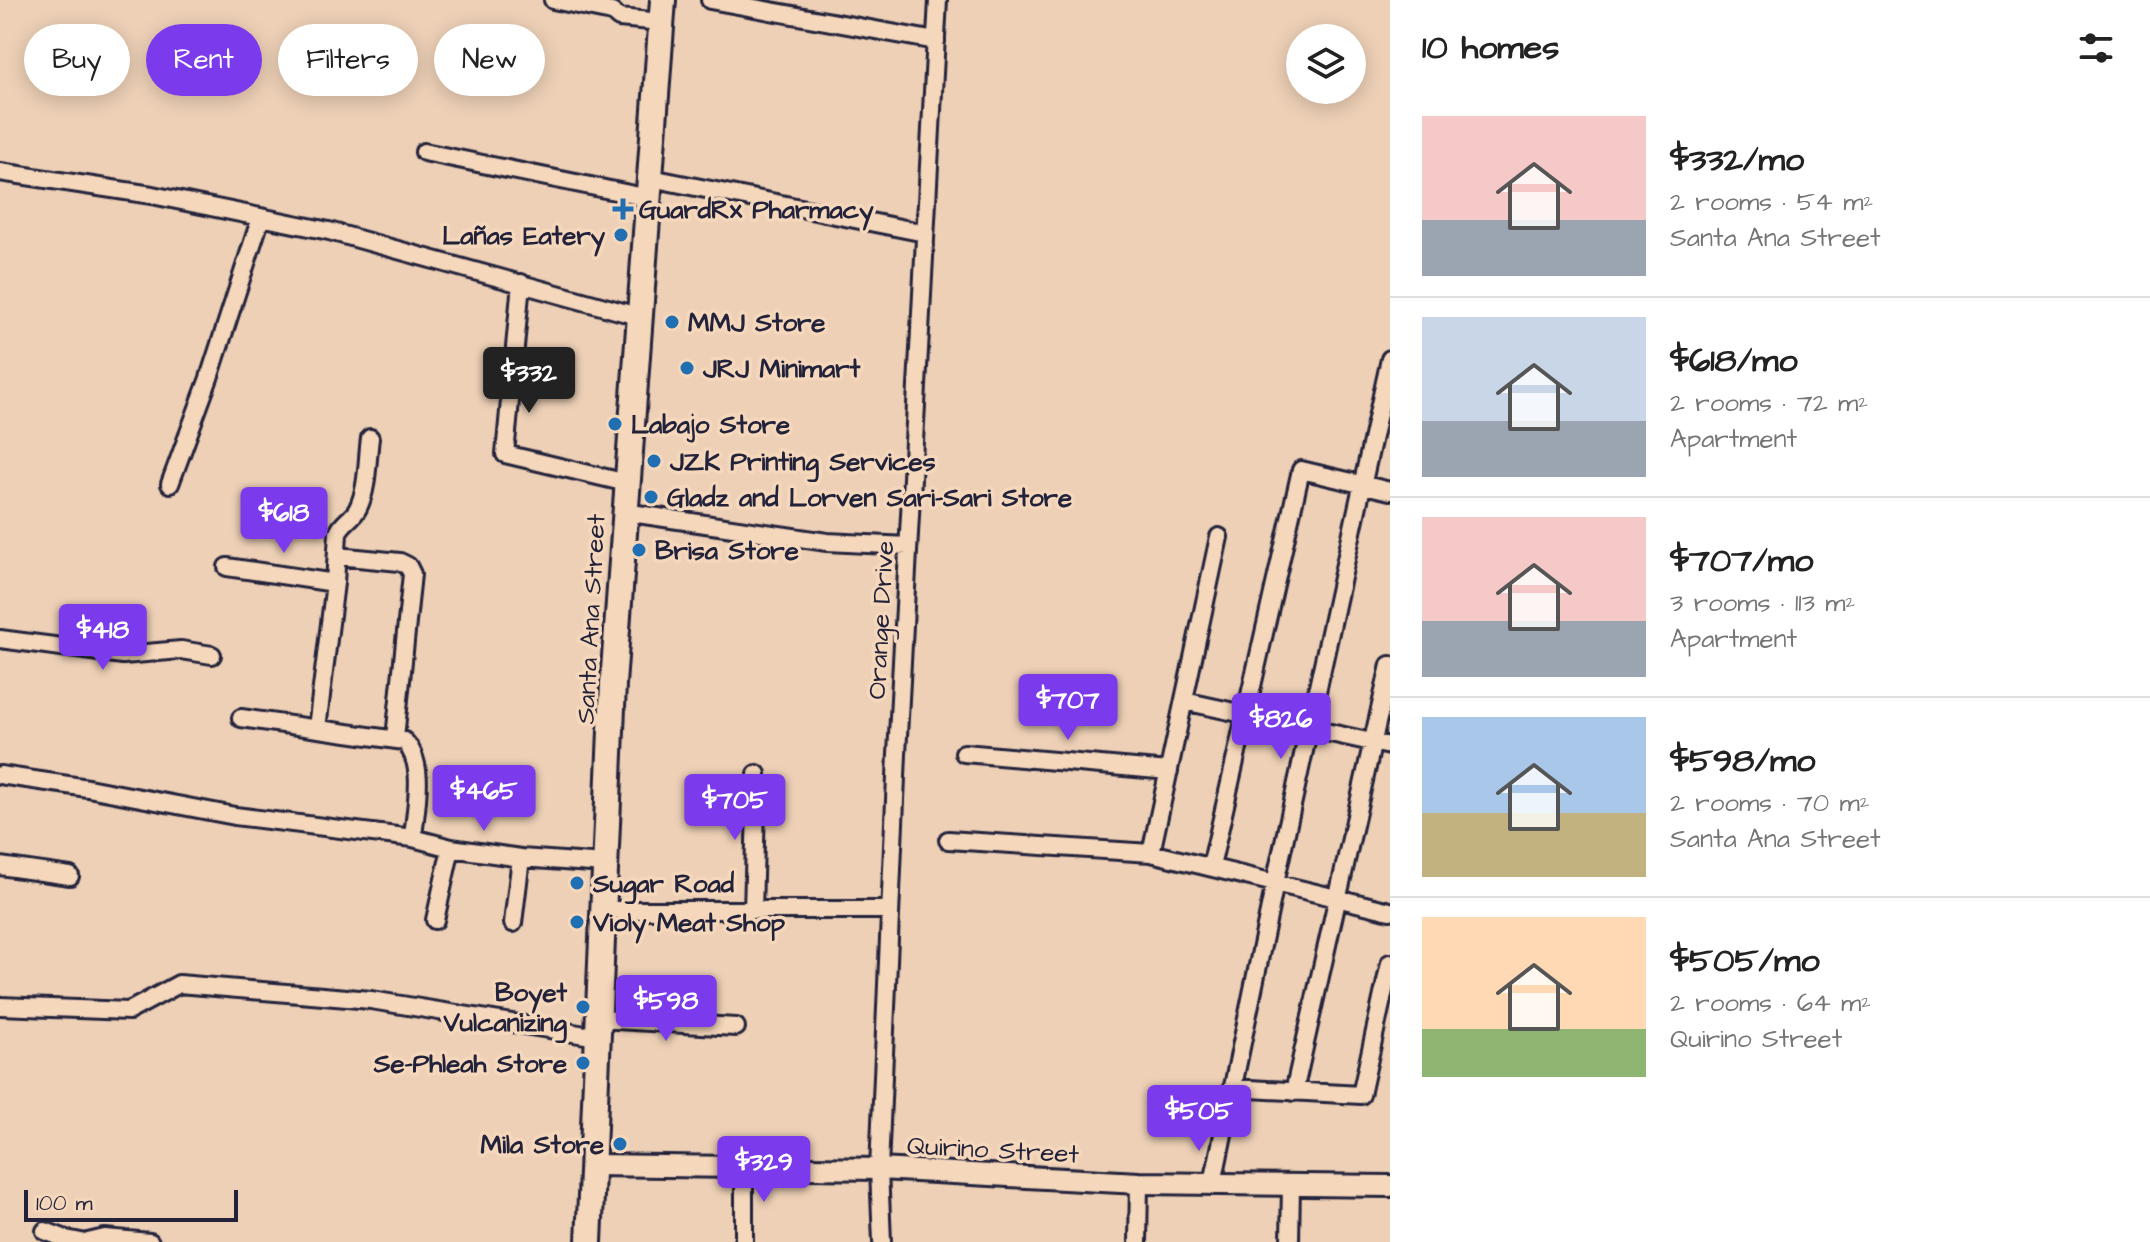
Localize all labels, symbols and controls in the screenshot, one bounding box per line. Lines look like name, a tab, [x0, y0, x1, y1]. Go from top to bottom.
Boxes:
chip: Buy	[24, 24, 130, 96]
chip: Rent	[146, 24, 262, 96]
chip: Filters	[278, 24, 418, 96]
chip: New	[434, 24, 545, 96]
map controls	[1286, 24, 1366, 104]
button: layers	[1286, 24, 1366, 104]
text: 10 homes	[1422, 24, 1559, 72]
icon: filters	[2074, 26, 2118, 70]
text: $332/mo	[1670, 136, 1804, 184]
icon: home	[1486, 148, 1582, 244]
text: 2 rooms · 54 m²	[1670, 184, 1873, 220]
place label: GuardRx Pharmacy	[639, 192, 874, 231]
marker: GuardRx Pharmacy	[614, 200, 632, 218]
place label: Lañas Eatery	[442, 218, 606, 257]
text: Santa Ana Street	[1670, 220, 1881, 256]
marker: Lañas Eatery	[612, 226, 630, 244]
place label: MMJ Store	[688, 305, 825, 341]
marker: MMJ Store	[663, 313, 681, 331]
text: $618/mo	[1670, 337, 1798, 385]
pin: $332	[482, 347, 576, 415]
icon: home	[1486, 349, 1582, 445]
place label: JRJ Minimart	[702, 351, 861, 387]
text: $332	[501, 355, 557, 391]
marker: JRJ Minimart	[678, 359, 696, 377]
text: 2 rooms · 72 m²	[1670, 385, 1868, 421]
place label: Labajo Store	[631, 407, 790, 443]
marker: Labajo Store	[606, 415, 624, 433]
text: Apartment	[1670, 421, 1797, 457]
place label: JZK Printing Services	[669, 444, 936, 483]
marker: JZK Printing Services	[645, 452, 663, 470]
place label: Gladz and Lorven Sari-Sari Store	[667, 480, 1072, 516]
pin: $618	[237, 487, 331, 555]
marker: Gladz and Lorven Sari-Sari Store	[642, 488, 660, 506]
text: $618	[259, 495, 309, 531]
street label: Santa Ana Street	[568, 512, 615, 725]
place label: Brisa Store	[655, 533, 799, 569]
text: $707/mo	[1670, 537, 1813, 585]
street label: Orange Drive	[859, 540, 905, 700]
marker: Brisa Store	[630, 541, 648, 559]
icon: home	[1486, 549, 1582, 645]
text: 3 rooms · 113 m²	[1670, 585, 1855, 621]
pin: $418	[56, 604, 150, 672]
text: $418	[77, 612, 129, 648]
text: Apartment	[1670, 621, 1797, 657]
pin: $707	[1021, 674, 1115, 742]
text: $707	[1037, 682, 1099, 718]
pin: $826	[1234, 693, 1328, 761]
text: $826	[1250, 701, 1312, 737]
text: $598/mo	[1670, 737, 1815, 785]
icon: home	[1486, 749, 1582, 845]
pin: $465	[437, 765, 531, 833]
text: $465	[451, 773, 517, 809]
pin: $705	[688, 774, 782, 842]
text: $705	[702, 782, 768, 818]
text: 2 rooms · 70 m²	[1670, 785, 1869, 821]
text: Santa Ana Street	[1670, 821, 1881, 857]
place label: Sugar Road	[592, 866, 735, 905]
marker: Sugar Road	[568, 874, 586, 892]
place label: Violy Meat Shop	[592, 905, 786, 944]
marker: Violy Meat Shop	[568, 913, 586, 931]
text: $505/mo	[1670, 937, 1820, 985]
icon: home	[1486, 949, 1582, 1045]
place label: Boyet Vulcanizing	[443, 975, 568, 1044]
pin: $598	[619, 975, 713, 1043]
text: $598	[634, 983, 698, 1019]
text: 2 rooms · 64 m²	[1670, 985, 1871, 1021]
marker: Boyet Vulcanizing	[574, 998, 592, 1016]
text: Quirino Street	[1670, 1021, 1842, 1057]
place label: Se-Phleah Store	[373, 1046, 567, 1082]
marker: Se-Phleah Store	[574, 1054, 592, 1072]
pin: $505	[1152, 1085, 1246, 1153]
text: $505	[1165, 1093, 1233, 1129]
place label: Mila Store	[481, 1127, 604, 1163]
street label: Quirino Street	[906, 1128, 1080, 1173]
marker: Mila Store	[611, 1135, 629, 1153]
pin: $329	[717, 1136, 811, 1204]
text: $329	[735, 1144, 793, 1180]
scale bar	[24, 1186, 238, 1222]
text: 100 m	[36, 1188, 93, 1219]

